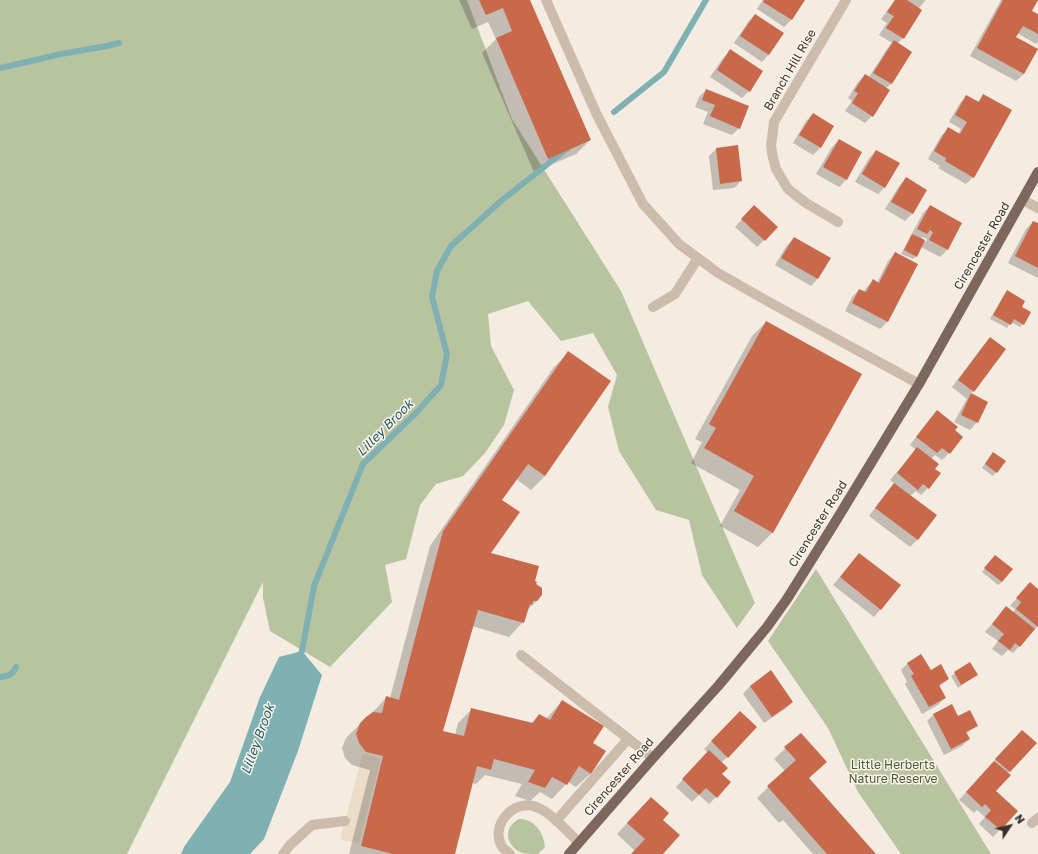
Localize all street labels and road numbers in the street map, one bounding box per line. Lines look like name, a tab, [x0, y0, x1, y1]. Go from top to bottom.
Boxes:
street label: Branch Hill Rise	[761, 27, 819, 113]
street label: Cirencester Road	[951, 200, 1013, 292]
street label: Cirencester Road	[786, 478, 850, 570]
street label: Cirencester Road	[581, 735, 657, 819]

